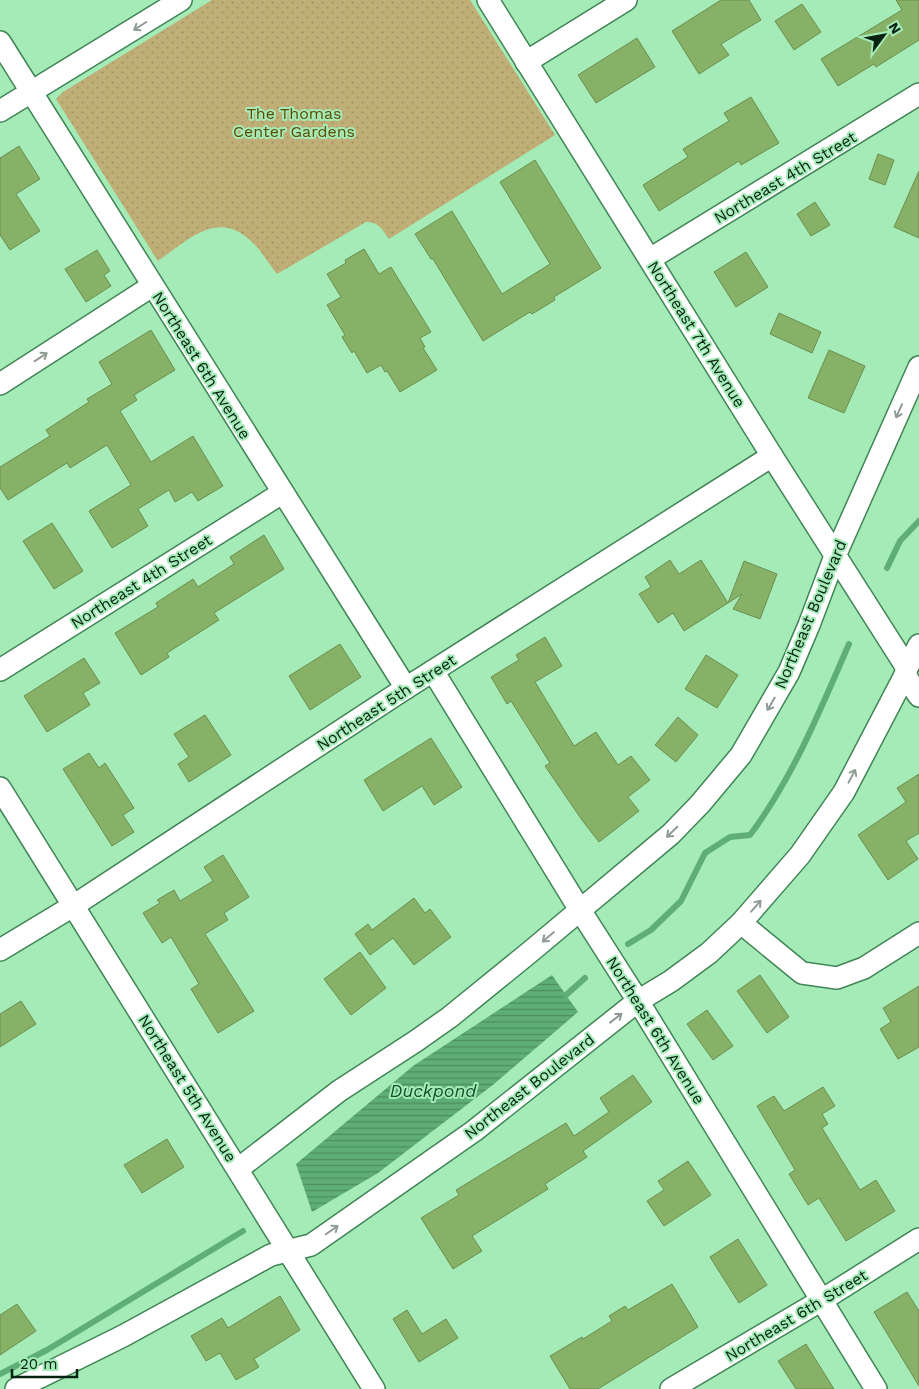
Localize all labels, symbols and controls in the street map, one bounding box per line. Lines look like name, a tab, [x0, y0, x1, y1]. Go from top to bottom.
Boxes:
north arrow	[859, 10, 909, 60]
text: N	[885, 19, 905, 37]
one-way arrow	[133, 20, 147, 31]
park label: The Thomas Center Gardens	[233, 104, 355, 141]
street label: Northeast 4th Street	[711, 127, 860, 227]
street label: Northeast 7th Avenue	[644, 258, 749, 411]
street label: Northeast 6th Avenue	[148, 288, 255, 443]
one-way arrow	[34, 352, 48, 362]
one-way arrow	[894, 403, 904, 418]
street label: Northeast 4th Street	[67, 530, 216, 633]
street label: Northeast Boulevard	[770, 537, 850, 692]
street label: Northeast 5th Street	[313, 650, 460, 755]
one-way arrow	[765, 696, 775, 710]
one-way arrow	[847, 768, 857, 783]
one-way arrow	[666, 826, 679, 838]
one-way arrow	[750, 899, 762, 912]
one-way arrow	[542, 931, 555, 943]
street label: Northeast 6th Avenue	[602, 953, 709, 1108]
street label: Northeast 5th Avenue	[134, 1011, 241, 1165]
one-way arrow	[609, 1013, 623, 1023]
street label: Northeast Boulevard	[460, 1030, 598, 1143]
water label: Duckpond	[390, 1080, 477, 1101]
one-way arrow	[325, 1225, 339, 1235]
street label: Northeast 6th Street	[722, 1265, 871, 1365]
scale bar	[12, 1346, 78, 1378]
text: 20 m	[20, 1355, 58, 1373]

